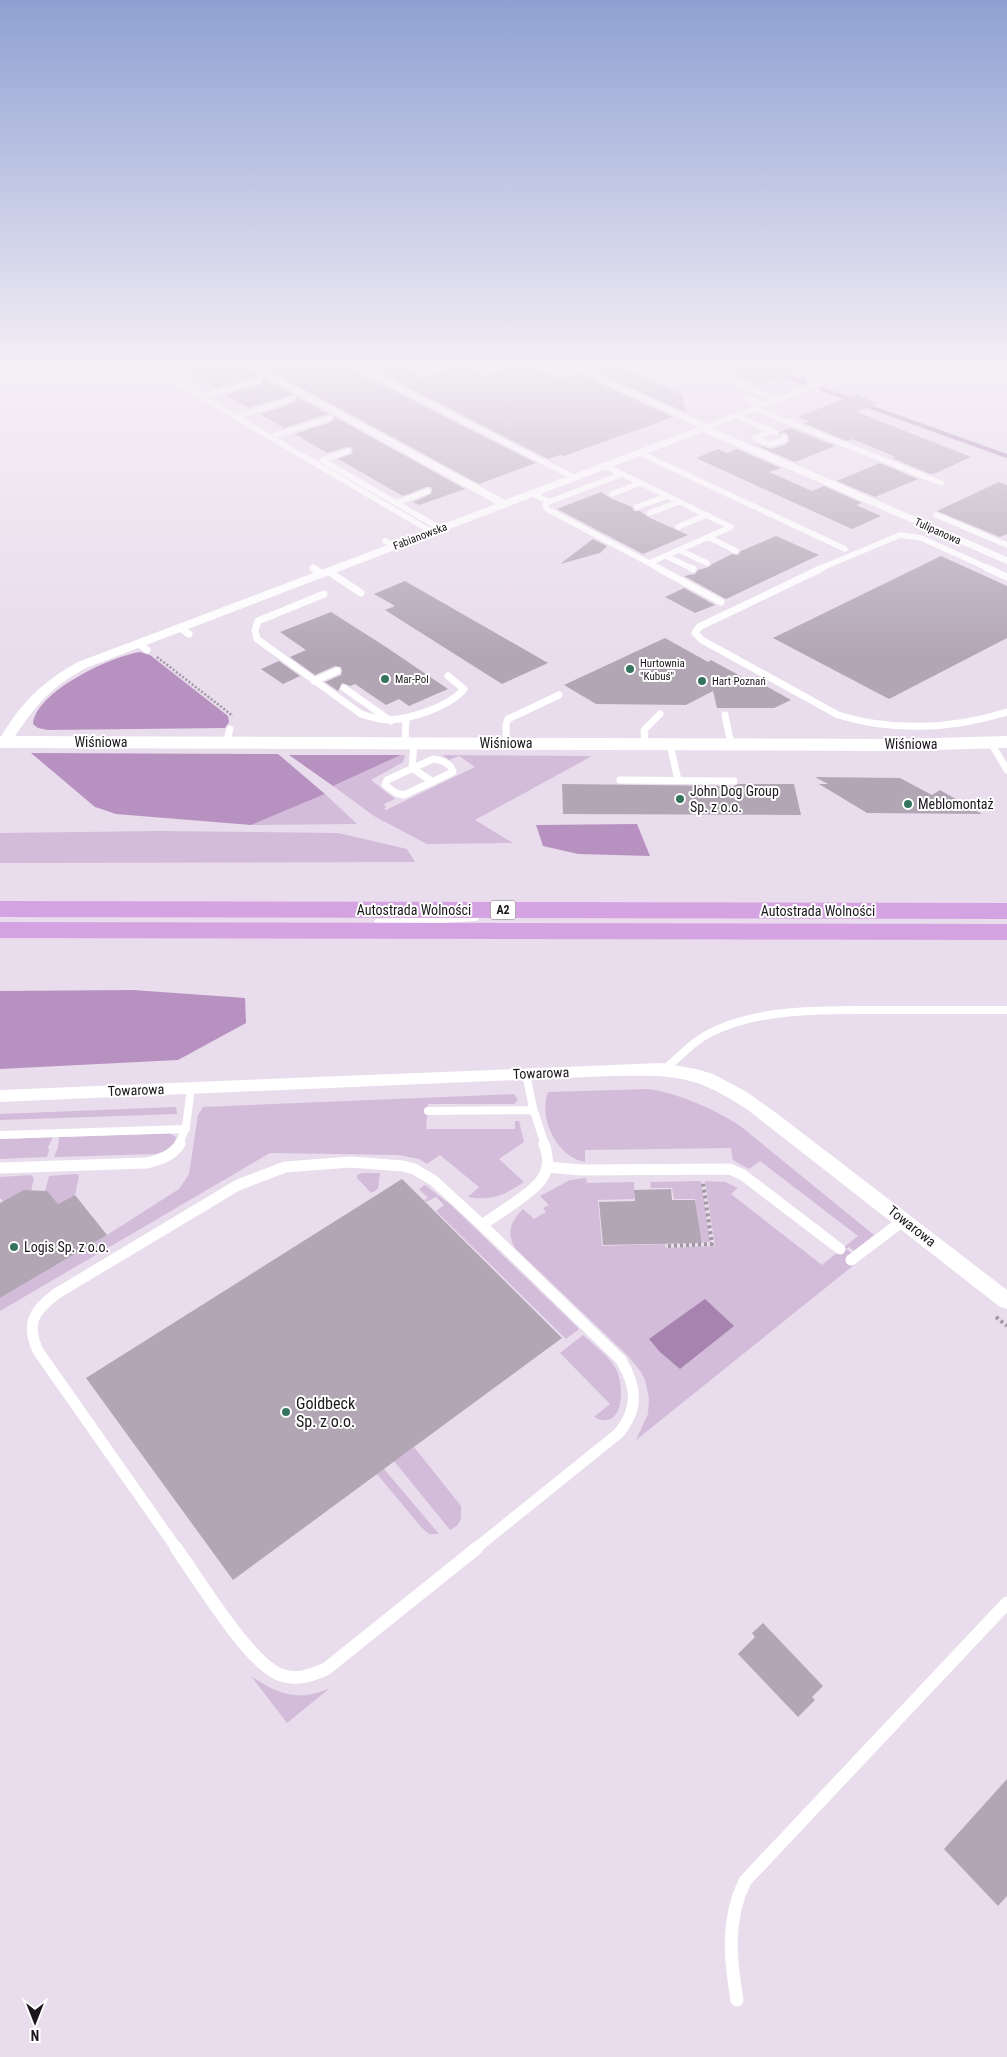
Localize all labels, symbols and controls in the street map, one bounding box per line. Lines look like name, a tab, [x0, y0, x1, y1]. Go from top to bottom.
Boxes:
street label: Tulipanowa	[913, 515, 963, 547]
street label: Fabianowska	[391, 520, 449, 553]
place label: Hurtownia "Kubuś"	[640, 657, 685, 683]
marker: Hurtownia "Kubuś"	[624, 663, 636, 675]
marker: Mar-Pol	[379, 673, 391, 685]
place label: Mar-Pol	[395, 673, 429, 686]
marker: Hart Poznań	[696, 675, 708, 687]
place label: Hart Poznań	[712, 675, 766, 688]
street label: Wiśniowa	[74, 734, 128, 750]
street label: Wiśniowa	[479, 735, 533, 751]
street label: Wiśniowa	[884, 736, 938, 752]
place label: John Dog Group Sp. z o.o.	[690, 783, 779, 815]
marker: John Dog Group Sp. z o.o.	[674, 793, 686, 805]
place label: Meblomontaż	[918, 796, 994, 812]
marker: Meblomontaż	[902, 798, 914, 810]
road number: A2	[490, 900, 516, 920]
street label: Autostrada Wolności	[357, 902, 471, 918]
street label: Autostrada Wolności	[761, 903, 875, 919]
street label: Towarowa	[513, 1064, 569, 1082]
street label: Towarowa	[108, 1081, 164, 1099]
street label: Towarowa	[885, 1202, 939, 1250]
place label: Logis Sp. z o.o.	[24, 1239, 109, 1255]
marker: Logis Sp. z o.o.	[8, 1241, 20, 1253]
place label: Goldbeck Sp. z o.o.	[296, 1394, 356, 1431]
marker: Goldbeck Sp. z o.o.	[280, 1406, 292, 1418]
north arrow	[10, 1997, 60, 2047]
text: N	[31, 2027, 39, 2043]

